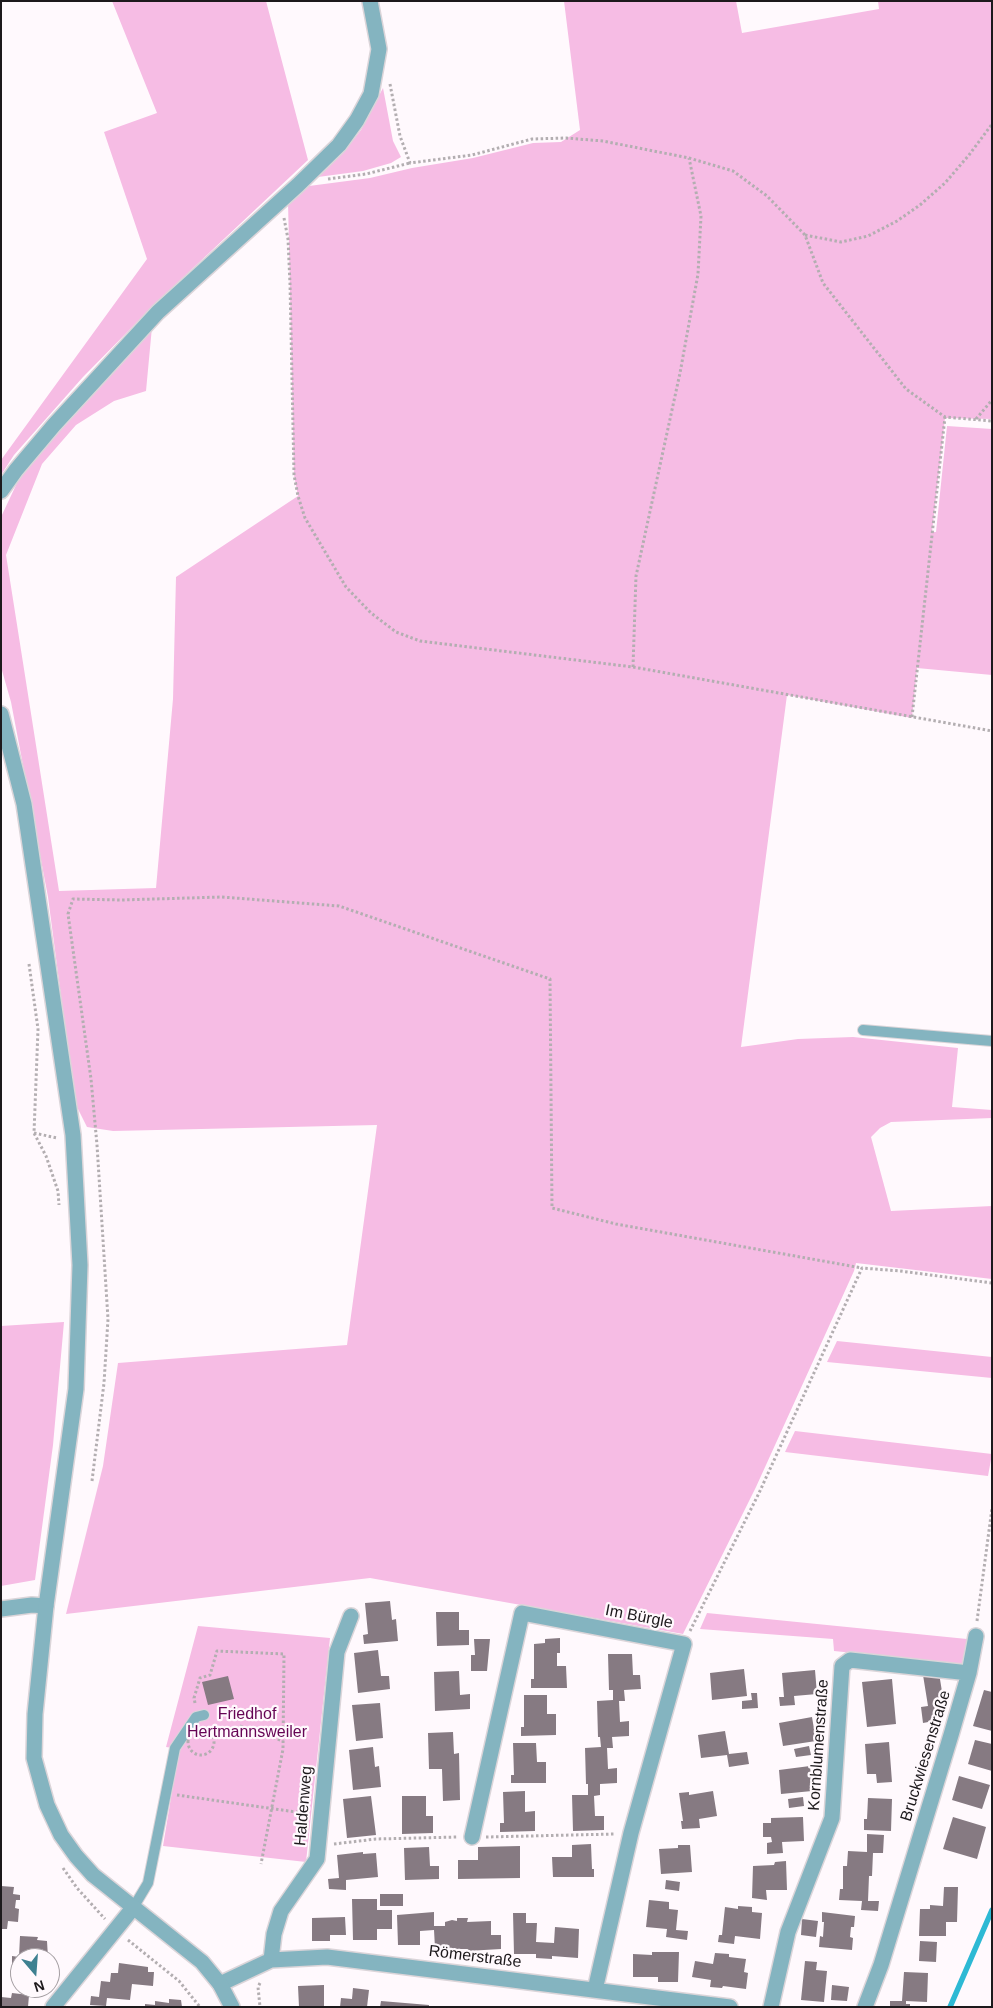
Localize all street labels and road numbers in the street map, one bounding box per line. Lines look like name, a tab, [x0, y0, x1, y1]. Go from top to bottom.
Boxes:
street label: Im Bürgle	[604, 1601, 674, 1633]
street label: Kornblumenstraße	[805, 1679, 833, 1811]
street label: Bruckwiesenstraße	[897, 1688, 955, 1824]
street label: Haldenweg	[291, 1765, 317, 1847]
street label: Römerstraße	[428, 1942, 522, 1972]

